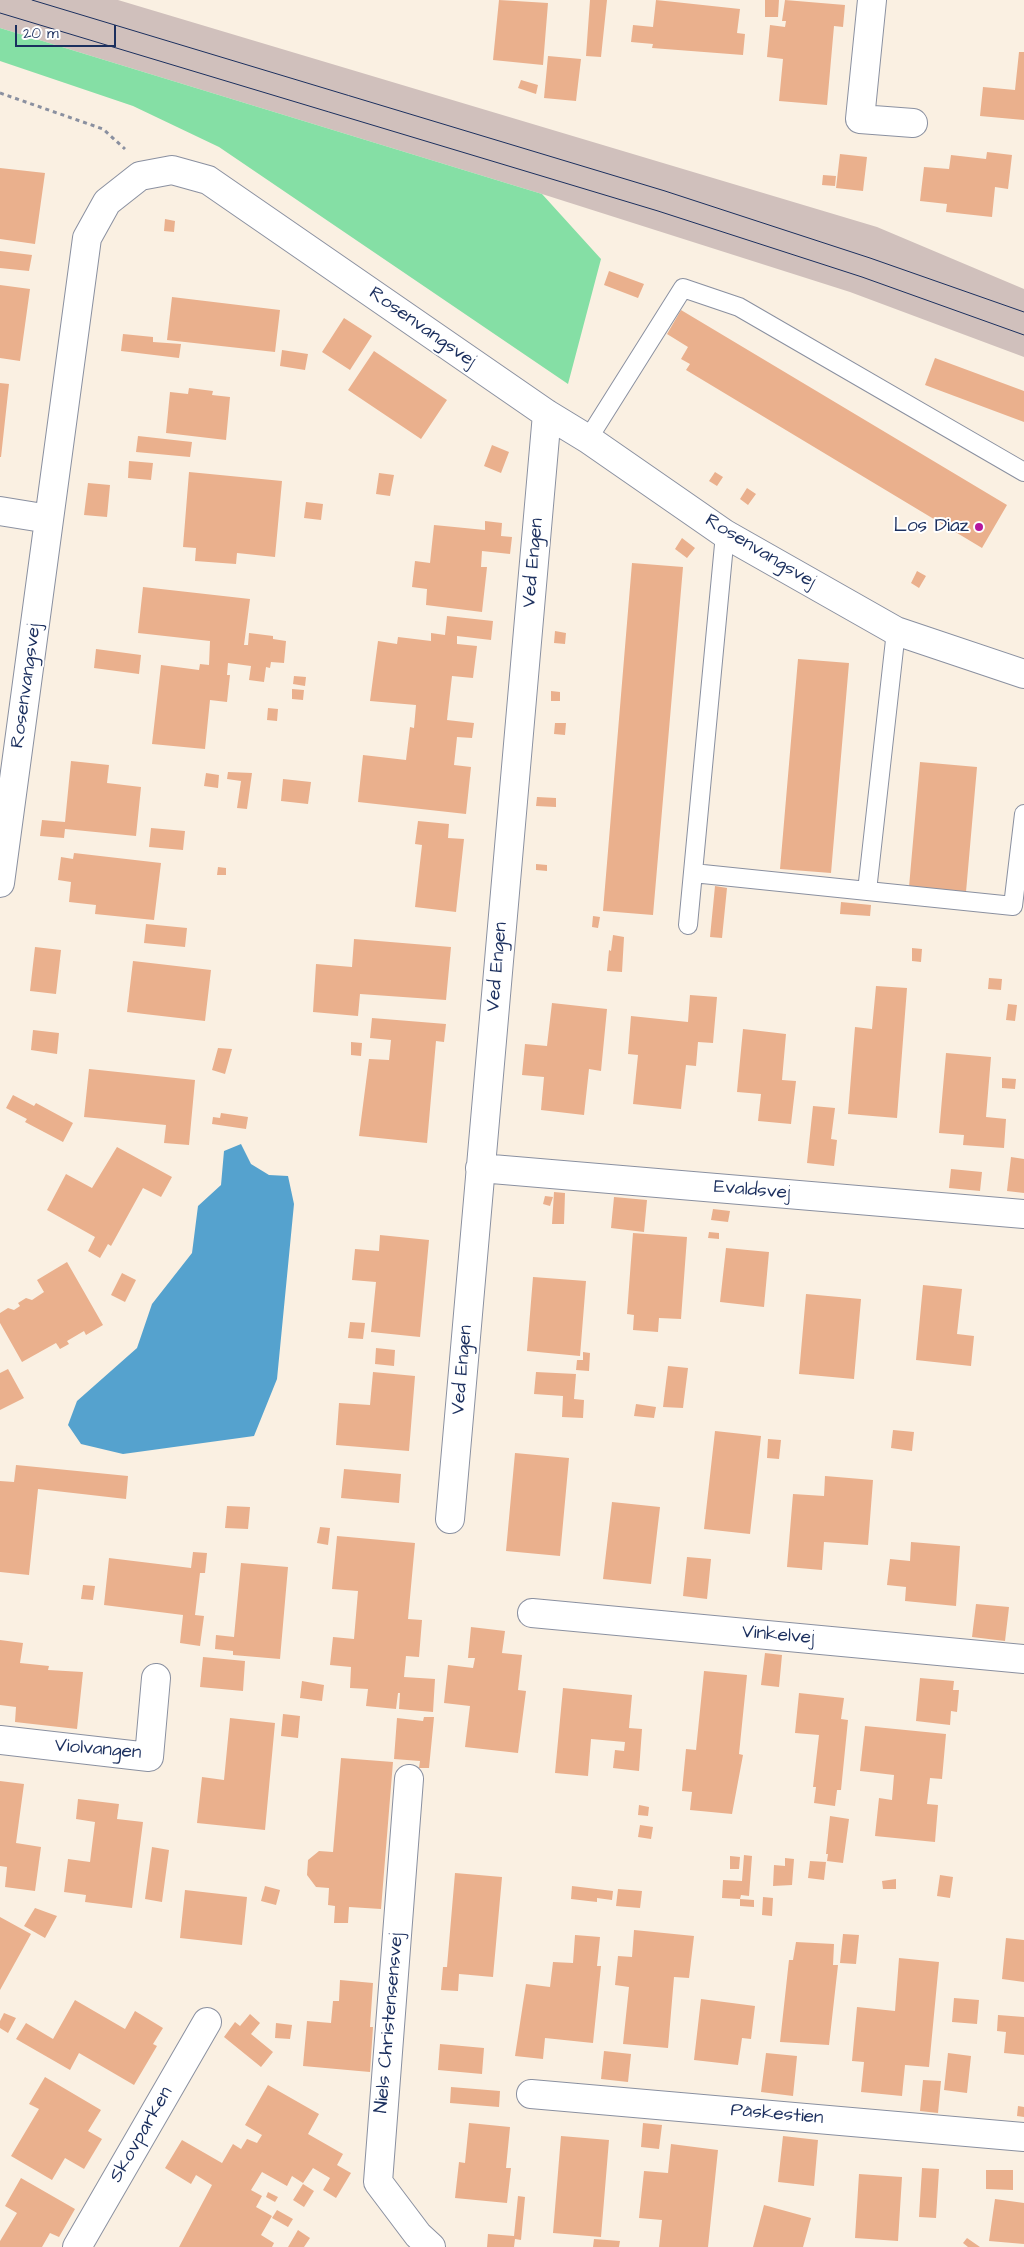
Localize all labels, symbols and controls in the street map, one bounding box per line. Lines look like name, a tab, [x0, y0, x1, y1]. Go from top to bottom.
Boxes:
scale bar	[18, 15, 119, 47]
text: 20 m	[23, 23, 59, 44]
street label: Rosenvangsvej	[364, 283, 480, 373]
street label: Rosenvangsvej	[700, 510, 820, 594]
place label: Los Diaz	[894, 516, 969, 538]
street label: Ved Engen	[519, 517, 549, 609]
marker: Los Diaz	[973, 521, 985, 533]
street label: Rosenvangsvej	[7, 622, 47, 750]
street label: Ved Engen	[483, 921, 513, 1013]
street label: Evaldsvej	[713, 1176, 791, 1206]
street label: Ved Engen	[448, 1324, 478, 1416]
street label: Vinkelvej	[741, 1621, 815, 1651]
street label: Violvangen	[54, 1735, 142, 1765]
street label: Niels Christensensvej	[371, 1932, 409, 2114]
street label: Skovparken	[105, 2083, 179, 2187]
street label: Påskestien	[730, 2100, 824, 2130]

